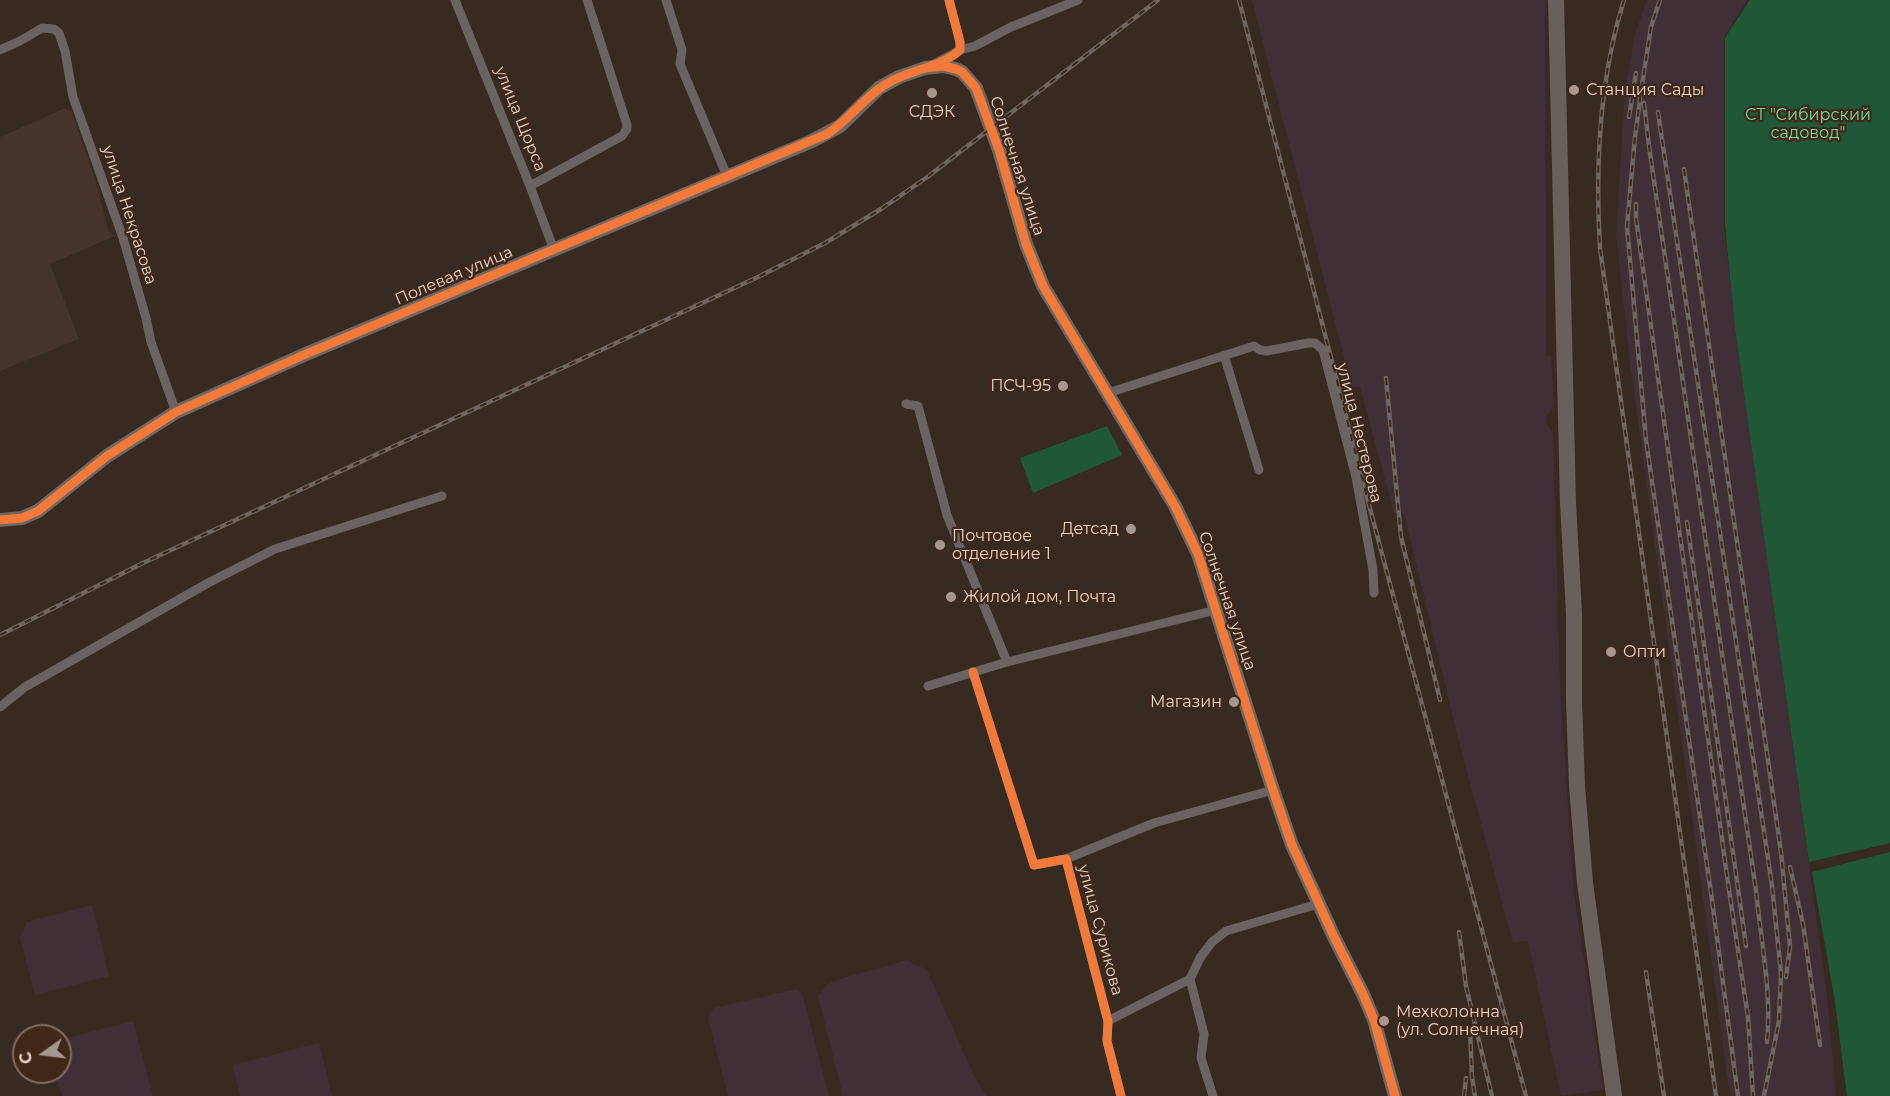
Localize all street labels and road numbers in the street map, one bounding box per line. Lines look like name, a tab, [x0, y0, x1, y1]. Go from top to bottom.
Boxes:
street label: улица Щорса	[490, 64, 550, 174]
street label: Солнечная улица	[985, 94, 1049, 238]
street label: улица Некрасова	[97, 143, 161, 287]
street label: Полевая улица	[392, 243, 516, 309]
street label: улица Нестерова	[1332, 361, 1386, 505]
street label: Солнечная улица	[1194, 529, 1260, 673]
street label: улица Сурикова	[1073, 862, 1127, 998]

